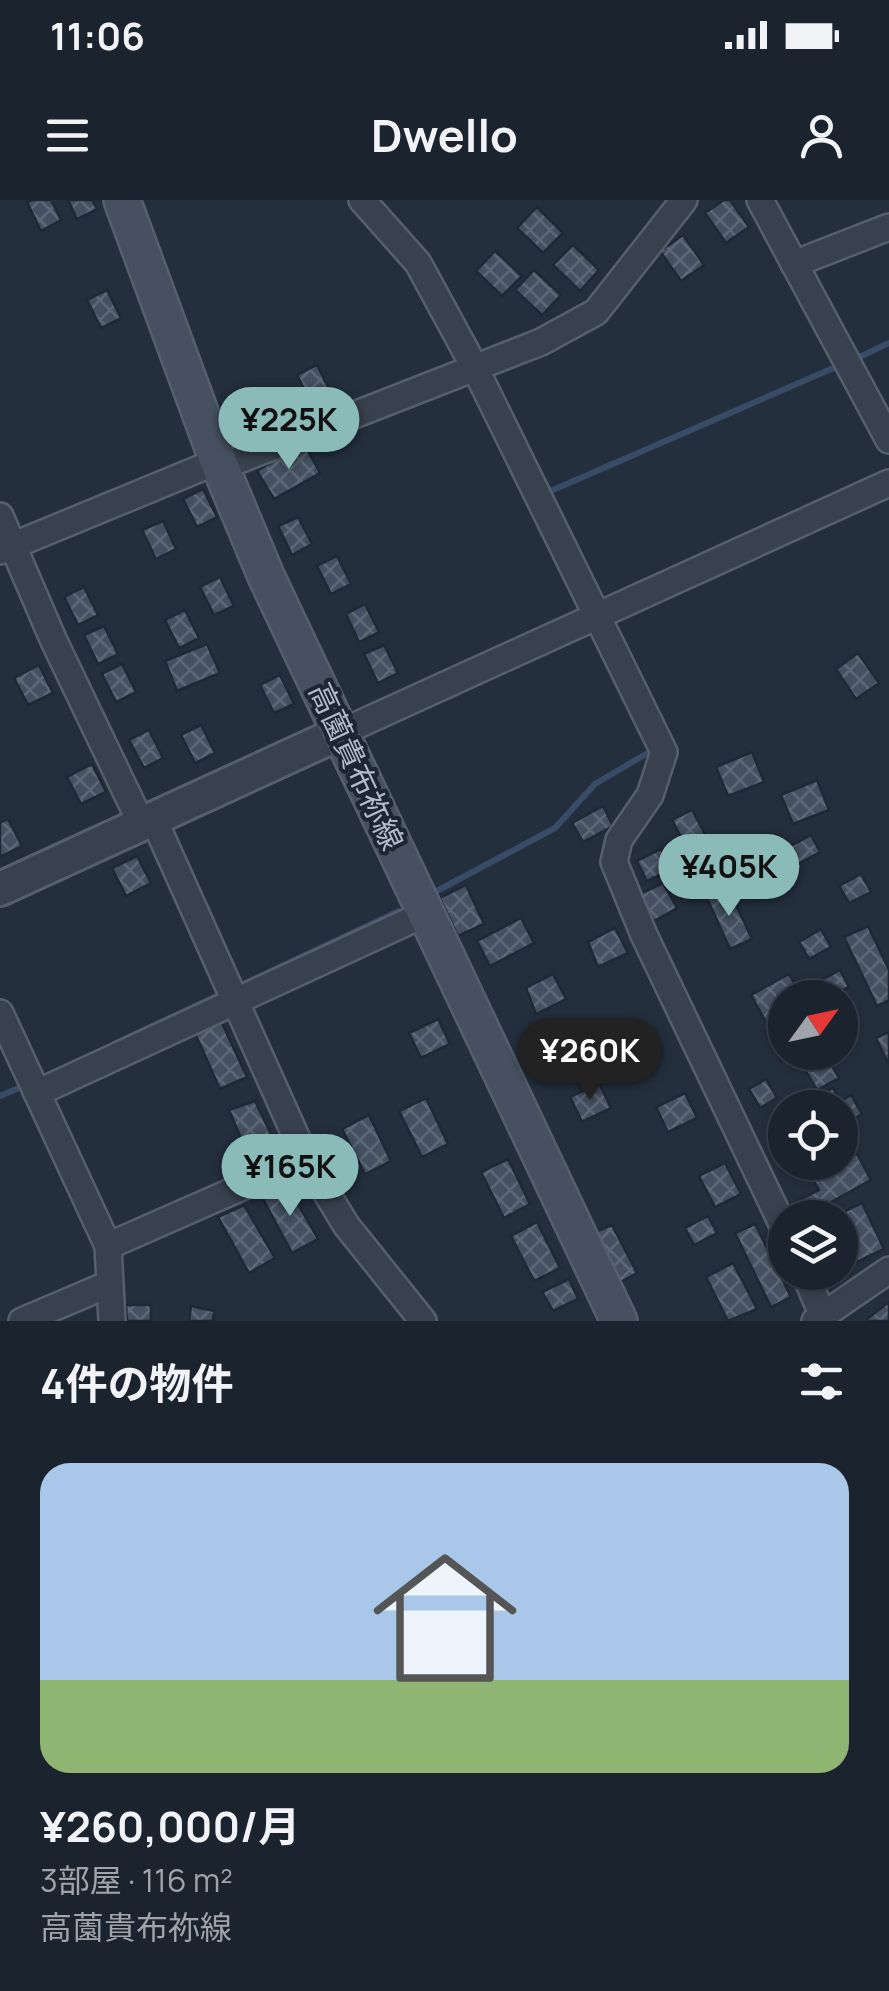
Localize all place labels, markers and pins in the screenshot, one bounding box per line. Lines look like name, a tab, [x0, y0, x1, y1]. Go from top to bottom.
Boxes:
pin: ¥225K	[219, 387, 359, 472]
pin: ¥405K	[659, 834, 799, 919]
pin: ¥260K	[520, 1018, 660, 1103]
pin: ¥165K	[220, 1134, 360, 1219]

